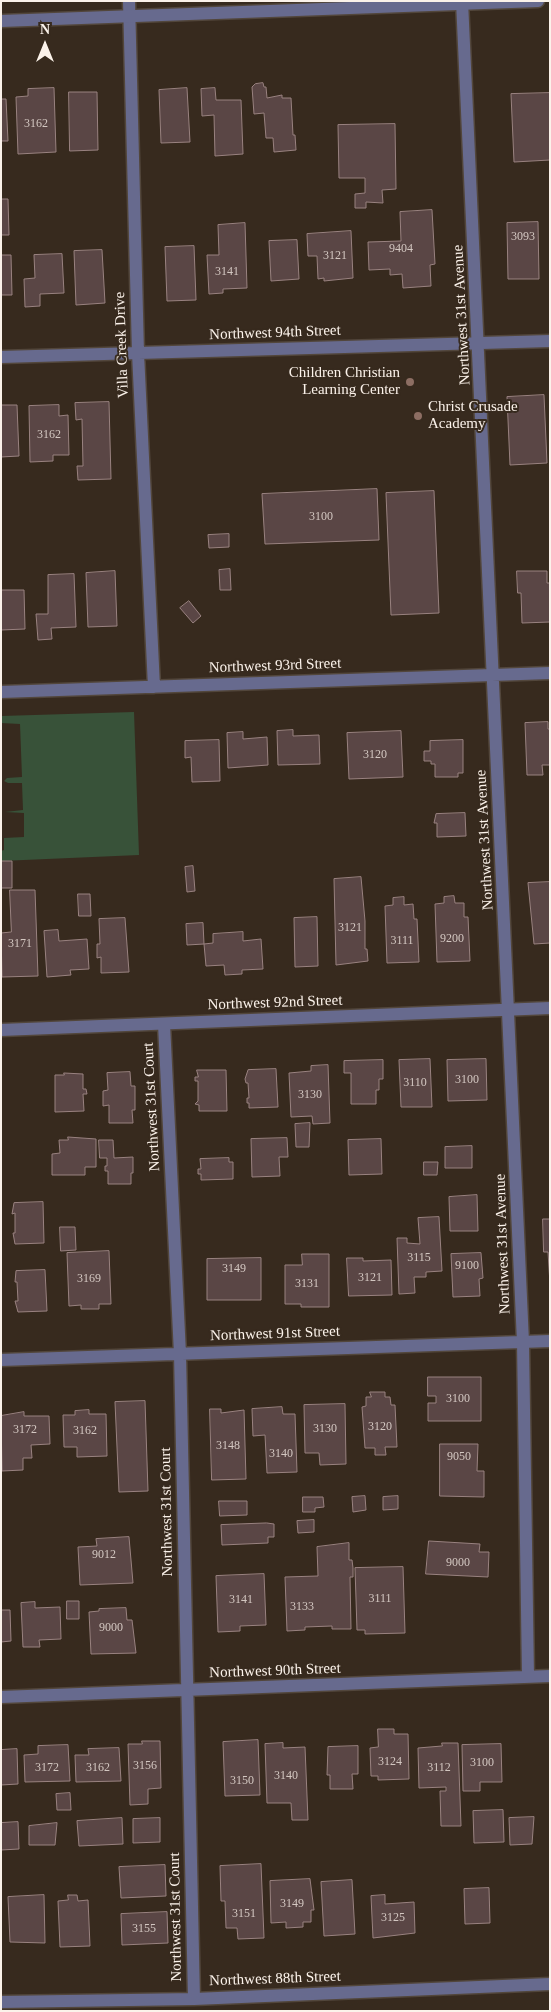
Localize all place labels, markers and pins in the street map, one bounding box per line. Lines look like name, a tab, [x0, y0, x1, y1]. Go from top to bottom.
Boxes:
place label: Children Christian Learning Center	[289, 364, 400, 399]
marker: Children Christian Learning Center	[404, 376, 416, 388]
place label: Christ Crusade Academy	[428, 398, 518, 433]
marker: Christ Crusade Academy	[412, 410, 424, 422]

